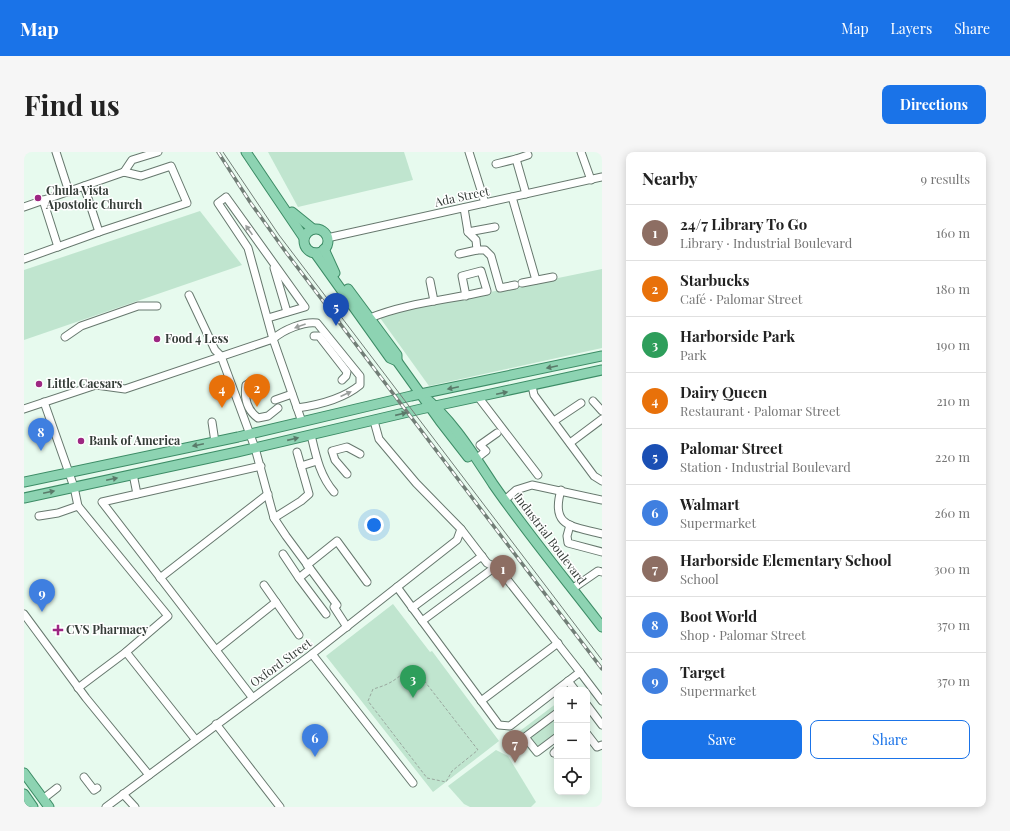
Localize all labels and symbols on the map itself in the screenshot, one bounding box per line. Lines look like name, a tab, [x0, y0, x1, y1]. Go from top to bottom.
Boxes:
place label: Chula Vista Apostolic Church	[45, 182, 143, 212]
street label: Ada Street	[432, 182, 491, 210]
marker: Chula Vista Apostolic Church	[33, 193, 43, 203]
one-way arrow	[245, 225, 253, 235]
pin: 5	[323, 293, 349, 326]
one-way arrow	[293, 323, 305, 329]
place label: Food 4 Less	[165, 330, 229, 346]
marker: Food 4 Less	[152, 334, 162, 344]
one-way arrow	[545, 364, 558, 370]
pin: 2	[244, 374, 270, 407]
place label: Little Caesars	[47, 375, 123, 391]
pin: 4	[209, 375, 235, 408]
marker: Little Caesars	[34, 379, 44, 389]
one-way arrow	[446, 385, 459, 391]
one-way arrow	[495, 389, 508, 395]
one-way arrow	[340, 391, 352, 397]
one-way arrow	[394, 411, 407, 417]
pin: 8	[28, 418, 54, 451]
place label: Bank of America	[89, 432, 181, 448]
marker: Bank of America	[76, 436, 86, 446]
one-way arrow	[287, 436, 300, 442]
one-way arrow	[192, 443, 204, 449]
one-way arrow	[106, 475, 118, 481]
one-way arrow	[43, 489, 55, 495]
street label: Industrial Boulevard	[511, 490, 590, 587]
your location	[364, 515, 384, 535]
pin: 1	[490, 555, 516, 588]
pin: 9	[29, 579, 55, 612]
place label: CVS Pharmacy	[66, 621, 149, 637]
marker: CVS Pharmacy	[53, 625, 63, 635]
street label: Oxford Street	[246, 634, 315, 690]
pin: 3	[400, 665, 426, 698]
pin: 6	[302, 724, 328, 757]
pin: 7	[502, 730, 528, 763]

